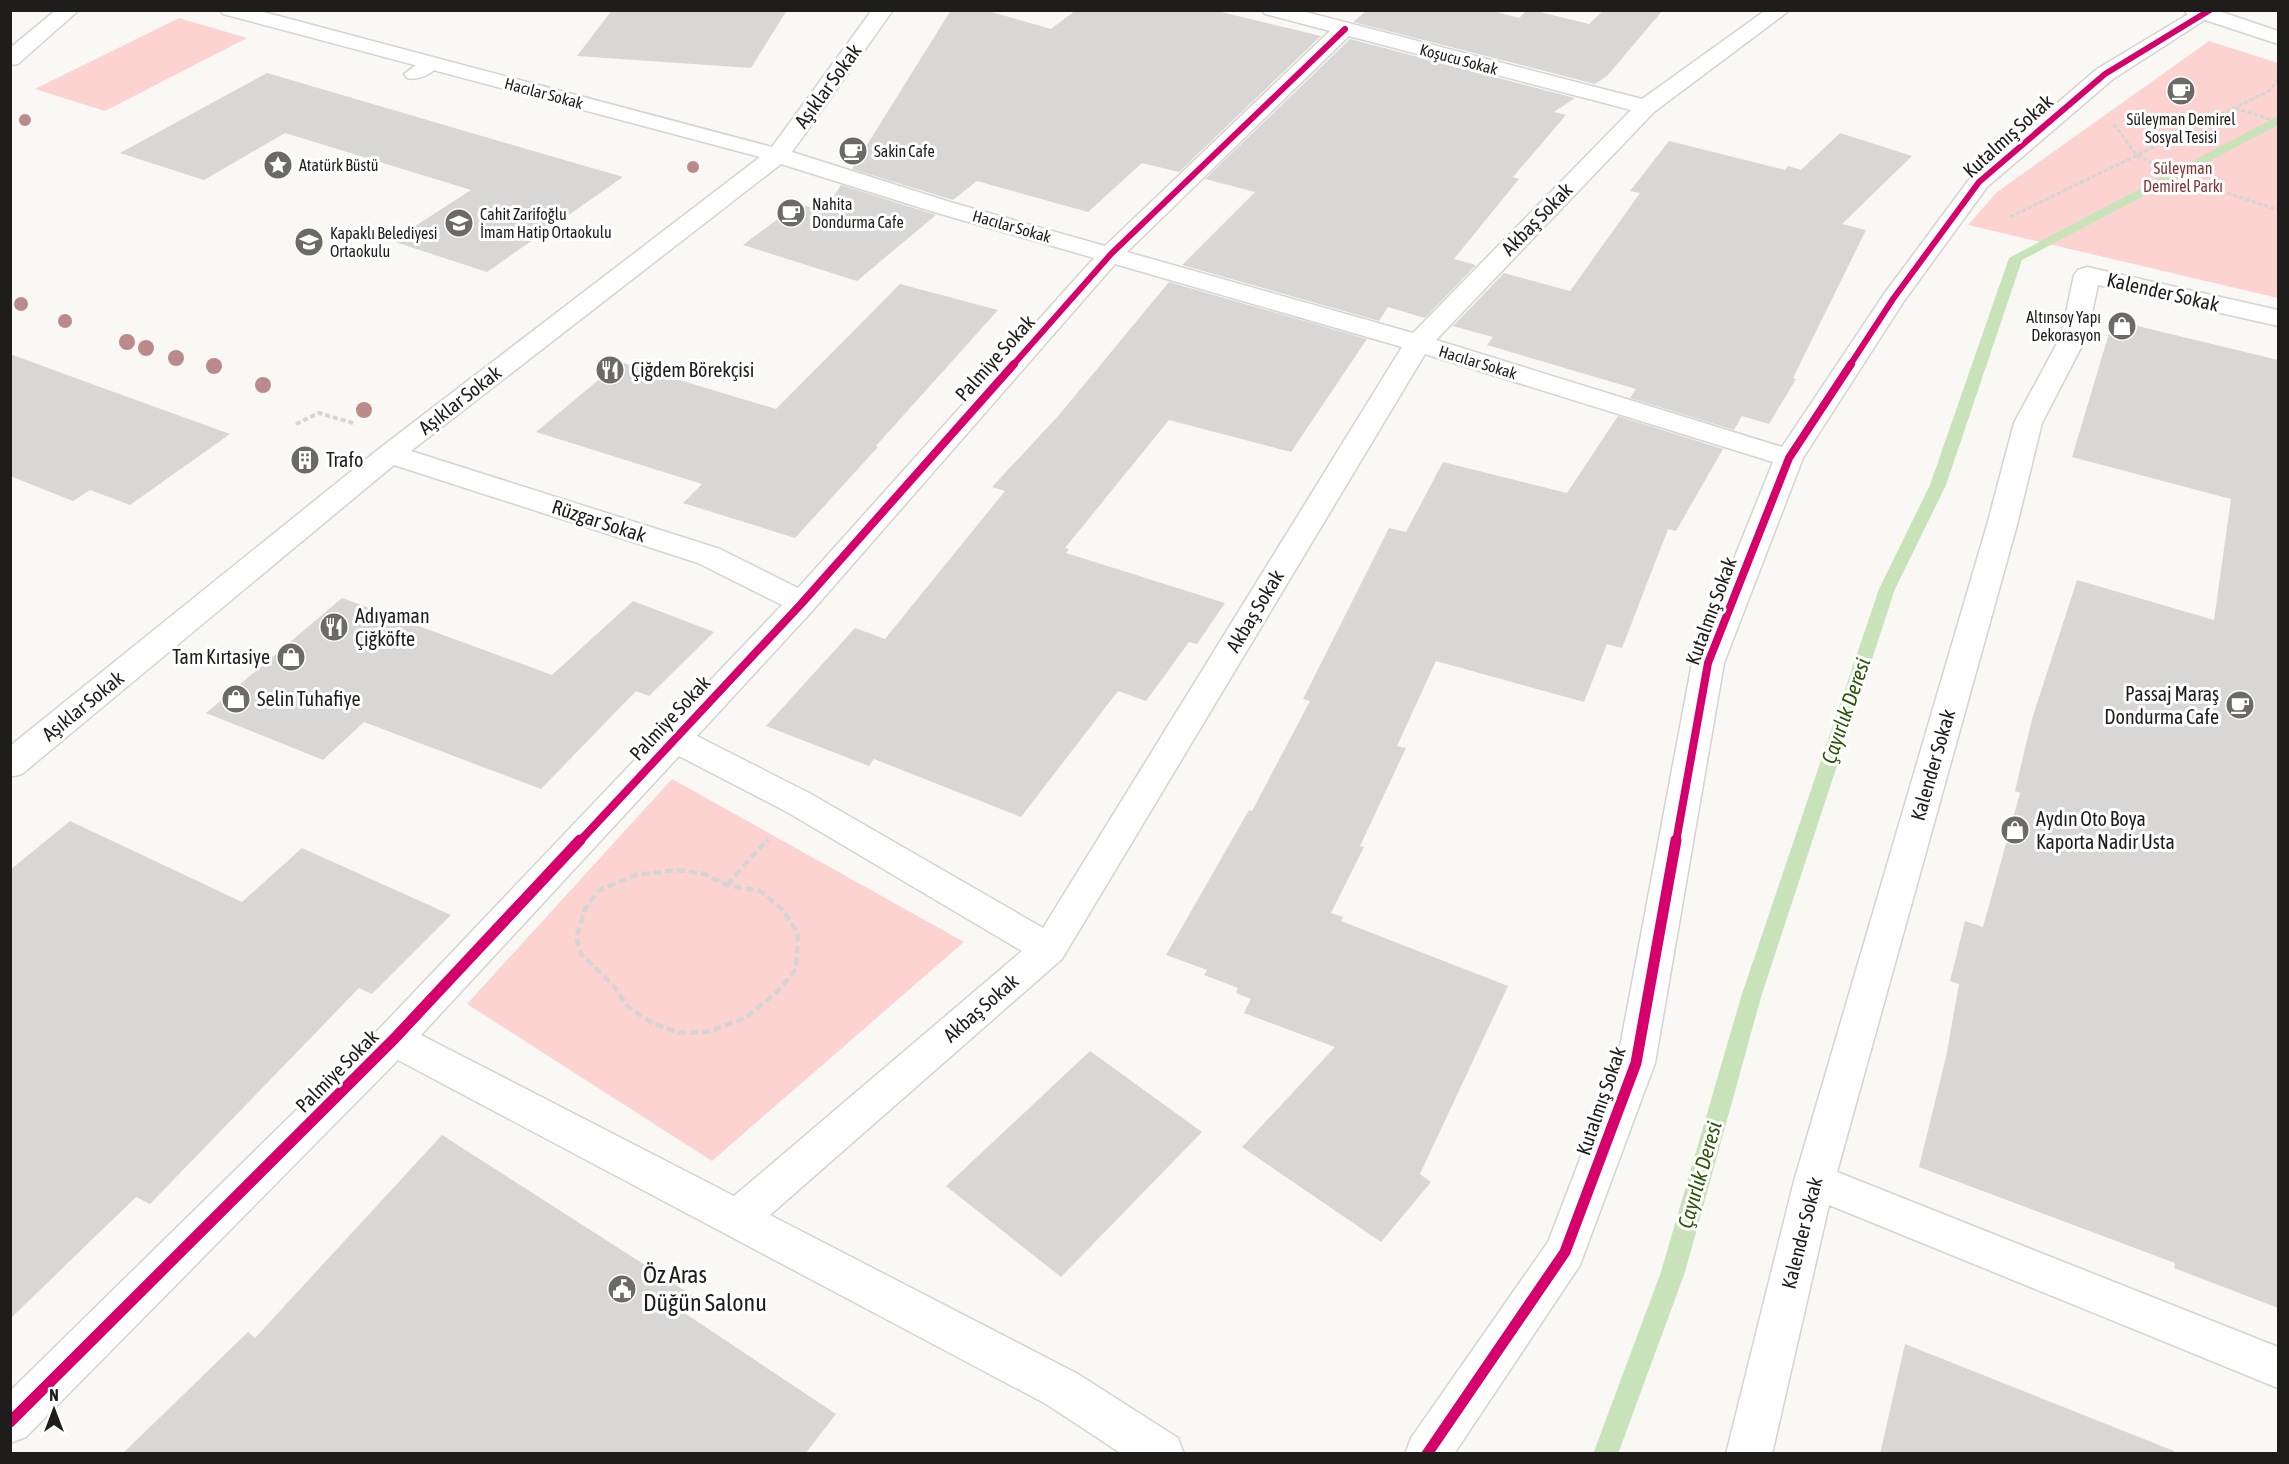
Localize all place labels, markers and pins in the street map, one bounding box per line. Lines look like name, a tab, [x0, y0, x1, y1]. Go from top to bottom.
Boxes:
cafe icon: Süleyman Demirel Sosyal Tesisi	[2165, 75, 2197, 107]
place label: Süleyman Demirel Sosyal Tesisi	[2127, 110, 2236, 147]
cafe icon: Sakin Cafe	[837, 135, 869, 167]
place label: Sakin Cafe	[874, 142, 935, 160]
place icon: Atatürk Büstü	[262, 149, 294, 181]
place label: Atatürk Büstü	[299, 156, 378, 174]
place label: Nahita Dondurma Cafe	[812, 195, 904, 231]
cafe icon: Nahita Dondurma Cafe	[775, 197, 807, 229]
place label: Cahit Zarifoğlu İmam Hatip Ortaokulu	[480, 205, 612, 242]
school or university icon: Cahit Zarifoğlu İmam Hatip Ortaokulu	[443, 207, 475, 239]
place label: Kapaklı Belediyesi Ortaokulu	[330, 224, 438, 260]
school or university icon: Kapaklı Belediyesi Ortaokulu	[293, 226, 325, 258]
place label: Altınsoy Yapı Dekorasyon	[2026, 308, 2101, 345]
shop icon: Altınsoy Yapı Dekorasyon	[2106, 310, 2138, 342]
restaurant icon: Çiğdem Börekçisi	[594, 354, 626, 386]
place label: Çiğdem Börekçisi	[631, 358, 754, 381]
building icon: Trafo	[289, 444, 321, 476]
place label: Trafo	[326, 448, 363, 471]
place label: Adıyaman Çiğköfte	[355, 604, 430, 650]
restaurant icon: Adıyaman Çiğköfte	[318, 611, 350, 643]
shop icon: Tam Kırtasiye	[275, 641, 307, 673]
place label: Tam Kırtasiye	[172, 645, 270, 668]
place label: Passaj Maraş Dondurma Cafe	[2104, 682, 2219, 728]
shop icon: Selin Tuhafiye	[220, 683, 252, 715]
place label: Selin Tuhafiye	[257, 687, 361, 710]
cafe icon: Passaj Maraş Dondurma Cafe	[2224, 689, 2256, 721]
place label: Aydın Oto Boya Kaporta Nadir Usta	[2036, 807, 2175, 853]
shop icon: Aydın Oto Boya Kaporta Nadir Usta	[1999, 814, 2031, 846]
place label: Öz Aras Düğün Salonu	[643, 1261, 767, 1316]
public building icon: Öz Aras Düğün Salonu	[606, 1273, 638, 1305]

